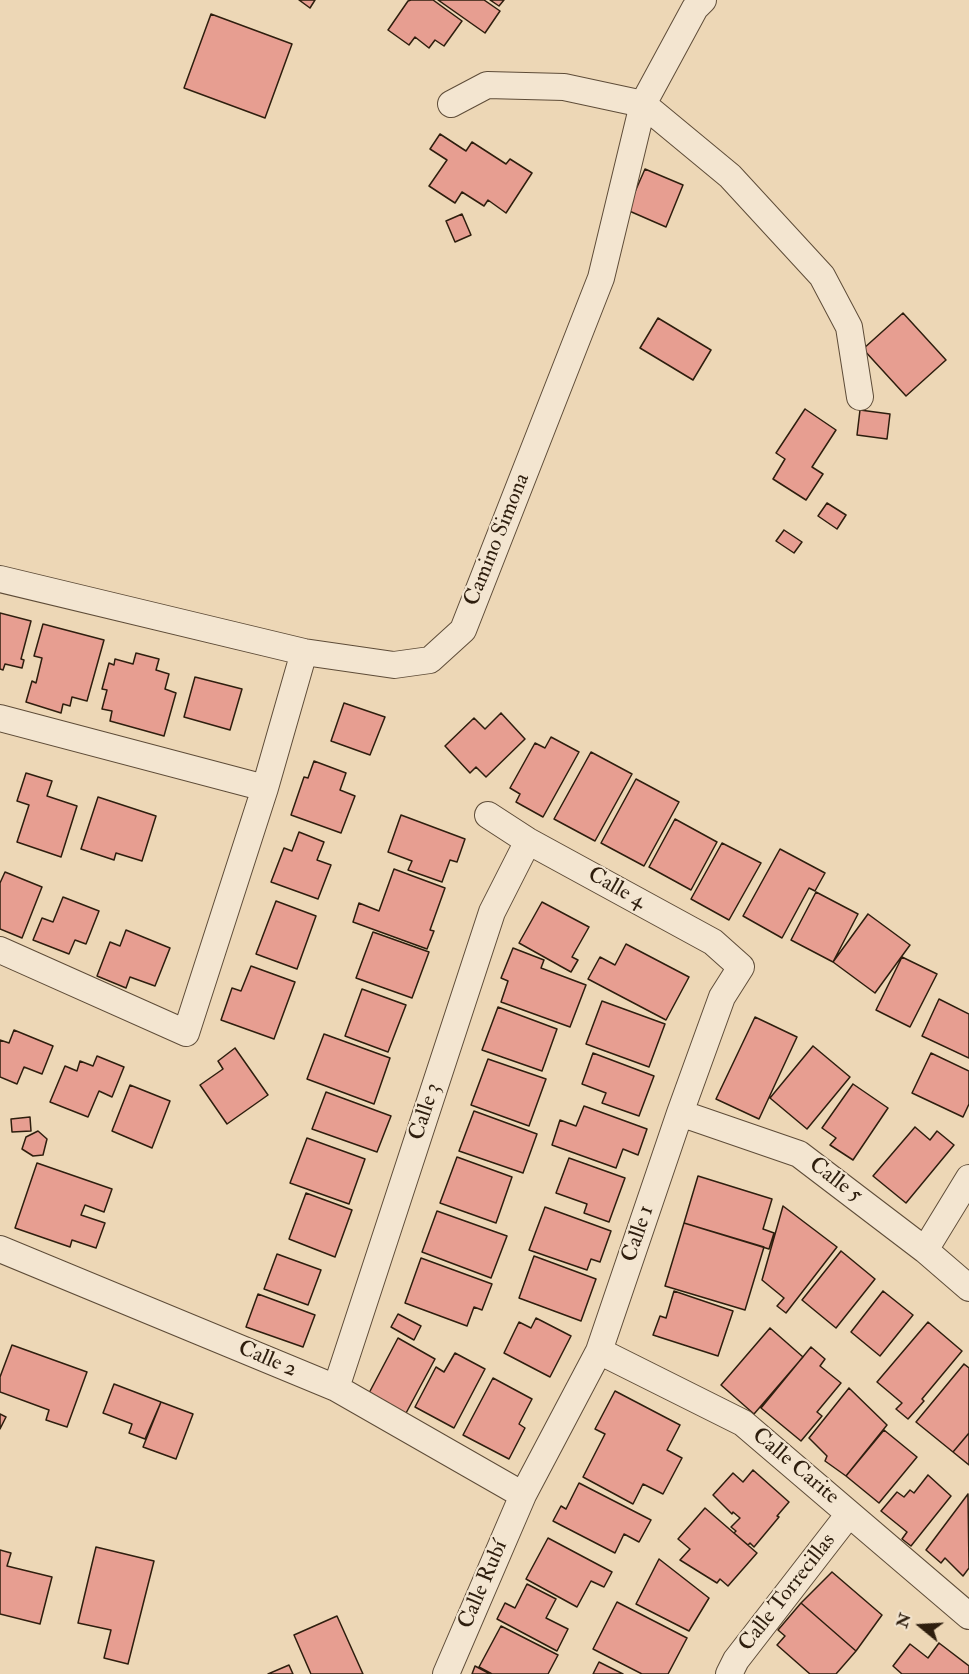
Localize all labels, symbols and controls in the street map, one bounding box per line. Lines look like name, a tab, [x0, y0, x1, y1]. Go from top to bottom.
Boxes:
street label: Camino Simona	[459, 470, 537, 610]
street label: Calle 4	[583, 862, 649, 916]
street label: Calle 3	[404, 1080, 448, 1144]
street label: Calle 5	[803, 1152, 867, 1210]
street label: Calle 1	[617, 1202, 661, 1266]
street label: Calle 2	[234, 1336, 300, 1384]
street label: Calle Carite	[746, 1423, 844, 1511]
street label: Calle Torrecillas	[734, 1529, 842, 1657]
street label: Calle Rubí	[454, 1537, 514, 1633]
north arrow	[891, 1596, 951, 1656]
text: N	[892, 1611, 916, 1630]

